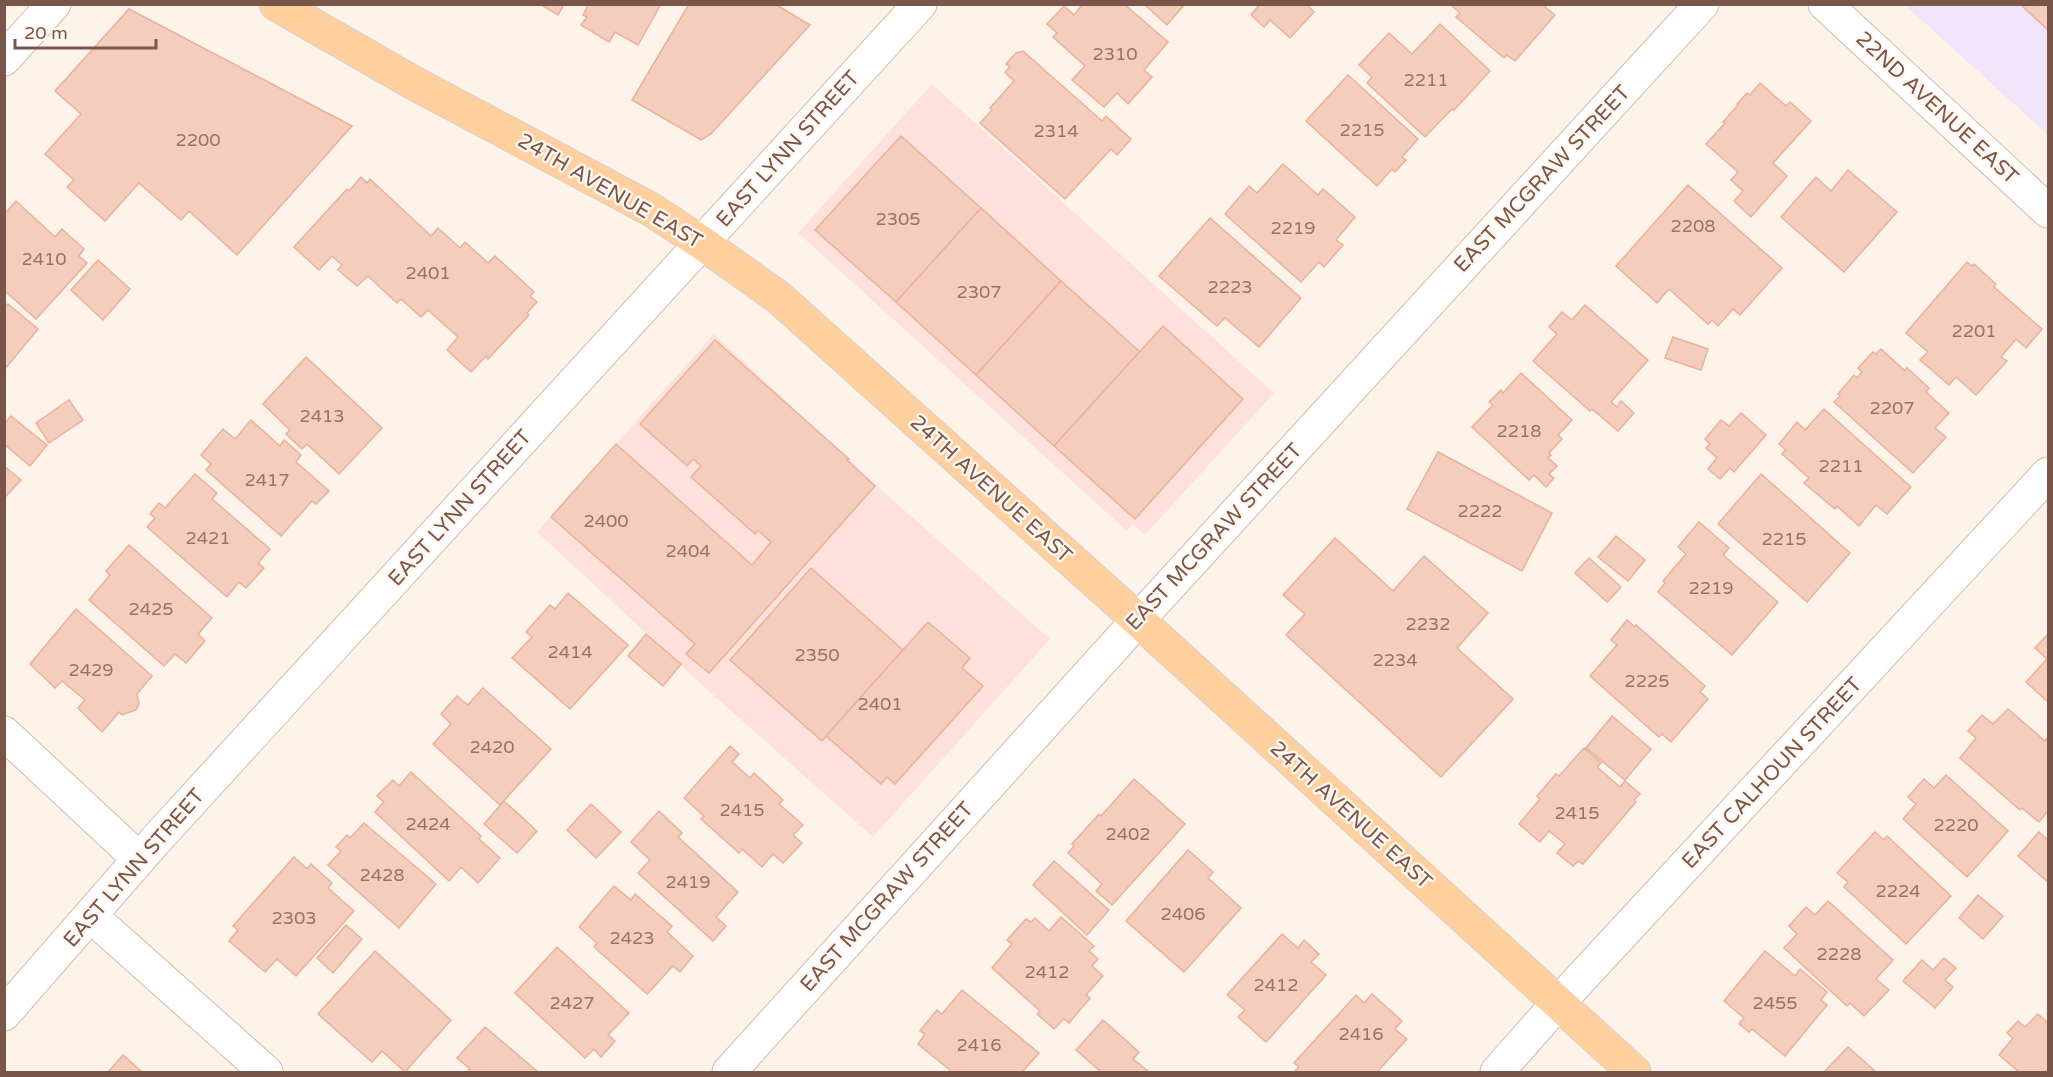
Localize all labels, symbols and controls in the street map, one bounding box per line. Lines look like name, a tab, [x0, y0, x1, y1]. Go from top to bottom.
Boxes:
scale bar	[15, 12, 156, 50]
text: 20 m	[24, 22, 68, 44]
street label: 22ND AVENUE EAST	[1851, 26, 2024, 190]
house number: 2310	[1092, 43, 1138, 65]
street label: EAST LYNN STREET	[711, 66, 865, 232]
house number: 2211	[1403, 69, 1449, 91]
street label: EAST MCGRAW STREET	[1449, 80, 1635, 278]
house number: 2215	[1339, 119, 1385, 141]
house number: 2314	[1033, 120, 1079, 142]
street label: 24TH AVENUE EAST	[513, 128, 707, 254]
house number: 2200	[175, 129, 221, 151]
house number: 2305	[875, 208, 921, 230]
house number: 2208	[1670, 215, 1716, 237]
house number: 2219	[1270, 217, 1316, 239]
house number: 2410	[21, 248, 67, 270]
house number: 2401	[405, 262, 451, 284]
house number: 2223	[1207, 276, 1253, 298]
house number: 2307	[956, 281, 1002, 303]
house number: 2201	[1951, 320, 1997, 342]
house number: 2207	[1869, 397, 1915, 419]
house number: 2413	[299, 405, 345, 427]
street label: 24TH AVENUE EAST	[905, 410, 1077, 568]
house number: 2218	[1496, 420, 1542, 442]
street label: EAST LYNN STREET	[383, 425, 537, 591]
street label: EAST MCGRAW STREET	[1121, 438, 1307, 636]
house number: 2211	[1818, 455, 1864, 477]
house number: 2417	[244, 469, 290, 491]
house number: 2222	[1457, 500, 1503, 522]
house number: 2400	[583, 510, 629, 532]
house number: 2421	[185, 527, 231, 549]
house number: 2215	[1761, 528, 1807, 550]
house number: 2404	[665, 540, 711, 562]
house number: 2219	[1688, 577, 1734, 599]
house number: 2425	[128, 598, 174, 620]
house number: 2232	[1405, 613, 1451, 635]
house number: 2414	[547, 641, 593, 663]
house number: 2350	[794, 644, 840, 666]
house number: 2234	[1372, 649, 1418, 671]
house number: 2429	[68, 659, 114, 681]
house number: 2225	[1624, 670, 1670, 692]
street label: EAST CALHOUN STREET	[1677, 672, 1867, 874]
house number: 2401	[857, 693, 903, 715]
house number: 2420	[469, 736, 515, 758]
street label: 24TH AVENUE EAST	[1265, 736, 1437, 894]
street label: EAST LYNN STREET	[58, 784, 210, 952]
street label: EAST MCGRAW STREET	[795, 797, 979, 997]
house number: 2415	[719, 799, 765, 821]
house number: 2415	[1554, 802, 1600, 824]
house number: 2424	[405, 813, 451, 835]
house number: 2220	[1933, 814, 1979, 836]
house number: 2402	[1105, 823, 1151, 845]
house number: 2428	[359, 864, 405, 886]
house number: 2419	[665, 871, 711, 893]
house number: 2224	[1875, 880, 1921, 902]
house number: 2406	[1160, 903, 1206, 925]
house number: 2303	[271, 907, 317, 929]
house number: 2423	[609, 927, 655, 949]
house number: 2228	[1816, 943, 1862, 965]
house number: 2412	[1024, 961, 1070, 983]
house number: 2412	[1253, 974, 1299, 996]
house number: 2427	[549, 992, 595, 1014]
house number: 2455	[1752, 992, 1798, 1014]
house number: 2416	[1338, 1023, 1384, 1045]
house number: 2416	[956, 1034, 1002, 1056]

